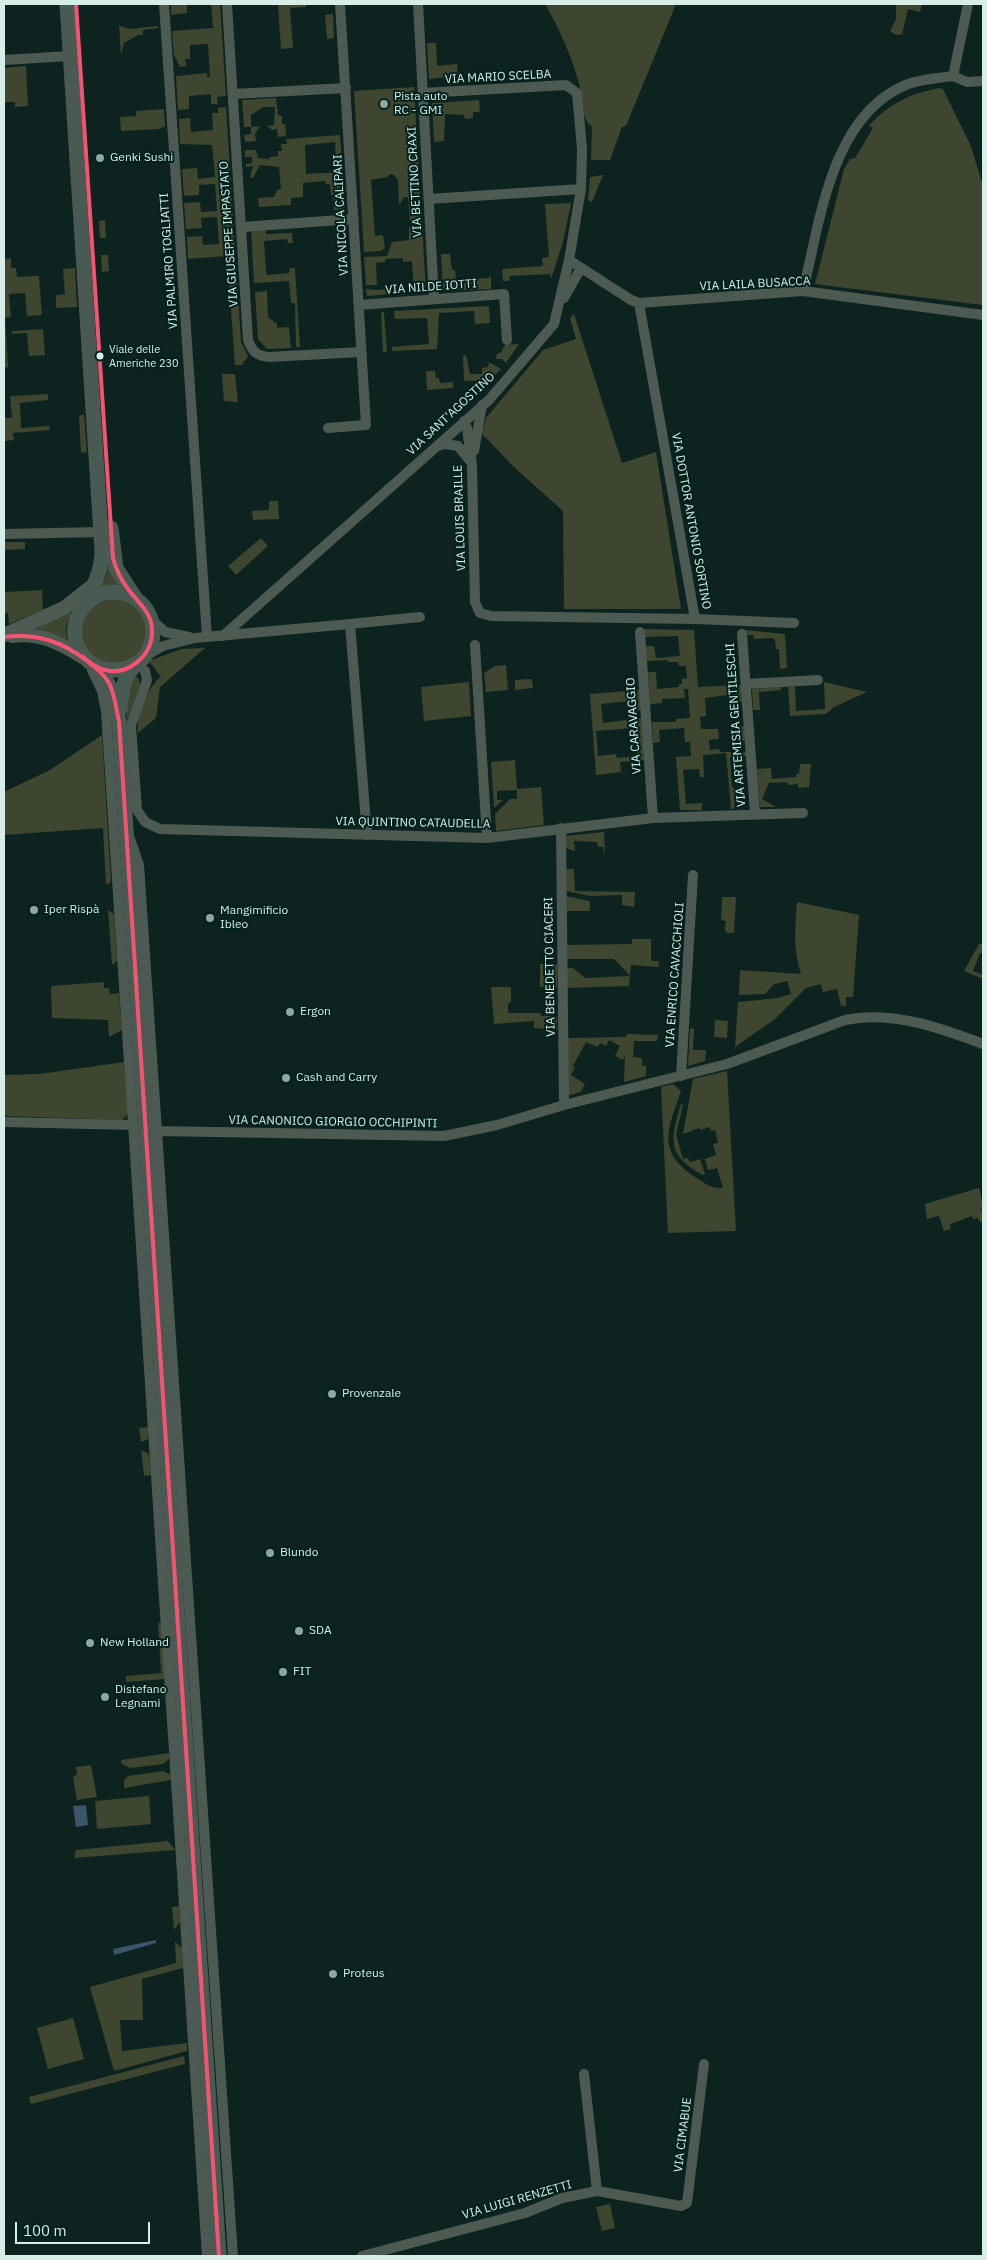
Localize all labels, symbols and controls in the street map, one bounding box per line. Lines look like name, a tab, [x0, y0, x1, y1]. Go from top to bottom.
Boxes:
street label: VIA MARIO SCELBA	[444, 67, 552, 87]
place label: Pista auto RC - GMI	[394, 90, 448, 118]
marker: Pista auto RC - GMI	[378, 98, 390, 110]
street label: VIA BETTINO CRAXI	[405, 126, 425, 238]
place label: Genki Sushi	[110, 151, 173, 165]
marker: Genki Sushi	[94, 152, 106, 164]
street label: VIA NICOLA CALIPARI	[331, 154, 351, 276]
street label: VIA GIUSEPPE IMPASTATO	[217, 161, 241, 307]
street label: VIA PALMIRO TOGLIATTI	[157, 192, 181, 330]
street label: VIA LAILA BUSACCA	[699, 274, 811, 294]
street label: VIA NILDE IOTTI	[385, 277, 477, 297]
place label: Viale delle Americhe 230	[109, 343, 179, 369]
marker: Viale delle Americhe 230	[95, 351, 105, 361]
street label: VIA SANT'AGOSTINO	[404, 370, 498, 458]
street label: VIA DOTTOR ANTONIO SORTINO	[668, 432, 714, 610]
street label: VIA LOUIS BRAILLE	[451, 465, 469, 571]
street label: VIA ARTEMISIA GENTILESCHI	[723, 642, 749, 808]
street label: VIA CARAVAGGIO	[623, 677, 645, 775]
street label: VIA QUINTINO CATAUDELLA	[335, 814, 491, 832]
street label: VIA BENEDETTO CIACERI	[542, 897, 558, 1037]
street label: VIA ENRICO CAVACCHIOLI	[663, 902, 687, 1048]
place label: Iper Rispà	[44, 903, 99, 917]
marker: Iper Rispà	[28, 904, 40, 916]
place label: Mangimificio Ibleo	[220, 904, 288, 932]
marker: Mangimificio Ibleo	[204, 912, 216, 924]
place label: Ergon	[300, 1005, 331, 1019]
marker: Ergon	[284, 1006, 296, 1018]
place label: Cash and Carry	[296, 1071, 377, 1085]
marker: Cash and Carry	[280, 1072, 292, 1084]
street label: VIA CANONICO GIORGIO OCCHIPINTI	[228, 1113, 438, 1131]
place label: Provenzale	[342, 1387, 401, 1401]
marker: Provenzale	[326, 1388, 338, 1400]
place label: Blundo	[280, 1546, 318, 1560]
marker: Blundo	[264, 1547, 276, 1559]
place label: SDA	[309, 1624, 332, 1638]
marker: SDA	[293, 1625, 305, 1637]
place label: New Holland	[100, 1636, 169, 1650]
marker: New Holland	[84, 1637, 96, 1649]
place label: FIT	[293, 1665, 311, 1679]
marker: FIT	[277, 1666, 289, 1678]
place label: Distefano Legnami	[115, 1683, 166, 1711]
marker: Distefano Legnami	[99, 1691, 111, 1703]
place label: Proteus	[343, 1967, 385, 1981]
marker: Proteus	[327, 1968, 339, 1980]
street label: VIA CIMABUE	[671, 2097, 695, 2173]
street label: VIA LUIGI RENZETTI	[461, 2177, 573, 2223]
scale bar	[18, 2212, 152, 2244]
text: 100 m	[23, 2221, 67, 2240]

